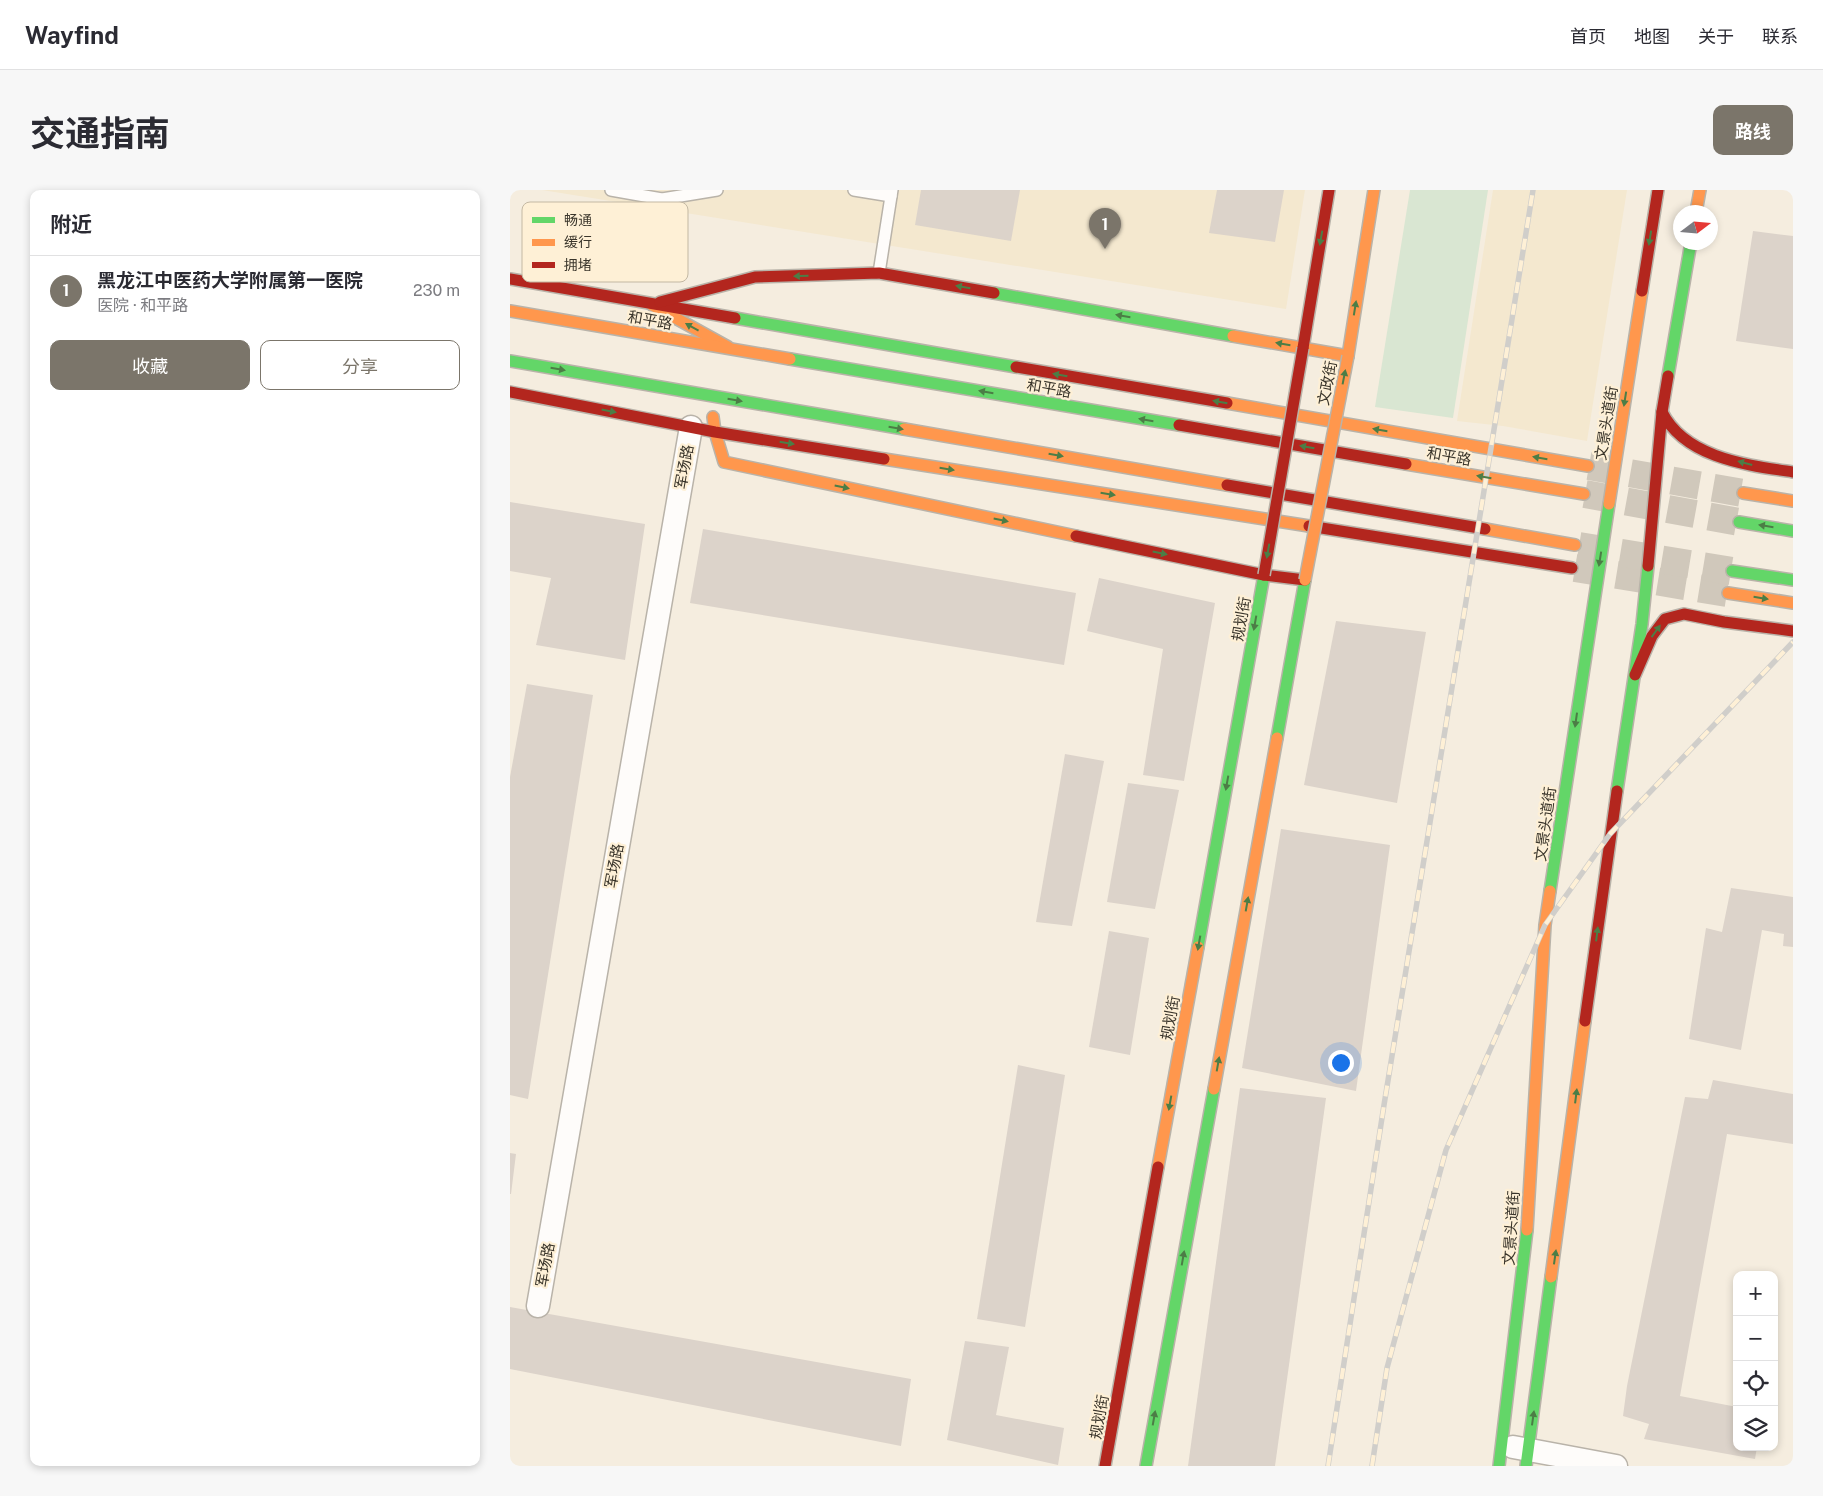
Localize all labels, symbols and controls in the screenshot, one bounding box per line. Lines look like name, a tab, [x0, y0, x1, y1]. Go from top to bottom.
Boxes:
text: Wayfind	[25, 21, 119, 49]
text: 首页	[1570, 26, 1606, 47]
text: 地图	[1634, 26, 1670, 47]
text: 关于	[1698, 26, 1734, 47]
text: 联系	[1762, 26, 1798, 47]
button: 路线	[1713, 105, 1793, 155]
text: 交通指南	[30, 113, 170, 154]
legend	[522, 202, 688, 282]
north arrow	[1673, 205, 1718, 250]
pin: 1	[1089, 208, 1121, 249]
text: 附近	[50, 212, 92, 237]
text: 畅通	[564, 212, 592, 228]
one-way arrow	[1317, 230, 1325, 246]
one-way arrow	[1646, 230, 1654, 246]
text: 缓行	[564, 234, 592, 250]
text: 拥堵	[564, 257, 592, 273]
text: 黑龙江中医药大学附属第一医院	[97, 269, 363, 291]
one-way arrow	[793, 272, 809, 280]
text: 1	[63, 281, 69, 300]
text: 230 m	[413, 281, 460, 300]
one-way arrow	[954, 283, 970, 291]
text: 医院 · 和平路	[97, 296, 188, 315]
one-way arrow	[1352, 300, 1360, 316]
street label: 和平路	[626, 308, 674, 332]
one-way arrow	[1114, 311, 1130, 319]
one-way arrow	[684, 323, 699, 331]
button: 收藏	[50, 340, 250, 390]
button: 分享	[260, 340, 460, 390]
one-way arrow	[1274, 340, 1290, 348]
street label: 文政街	[1314, 359, 1340, 407]
one-way arrow	[550, 366, 566, 374]
one-way arrow	[1340, 369, 1348, 385]
one-way arrow	[1052, 370, 1068, 378]
street label: 和平路	[1025, 376, 1073, 400]
street label: 文景头道街	[1592, 385, 1620, 461]
one-way arrow	[978, 388, 994, 396]
one-way arrow	[1620, 391, 1628, 407]
one-way arrow	[728, 396, 744, 404]
one-way arrow	[1212, 398, 1228, 406]
one-way arrow	[602, 408, 618, 416]
one-way arrow	[1138, 415, 1154, 423]
one-way arrow	[888, 424, 904, 432]
one-way arrow	[1372, 426, 1388, 434]
one-way arrow	[779, 439, 795, 447]
one-way arrow	[1298, 442, 1314, 450]
street label: 军场路	[672, 443, 696, 491]
street label: 和平路	[1425, 444, 1473, 468]
one-way arrow	[1048, 452, 1064, 460]
one-way arrow	[1532, 453, 1548, 461]
one-way arrow	[1738, 459, 1753, 467]
one-way arrow	[939, 465, 955, 473]
one-way arrow	[1476, 472, 1492, 480]
one-way arrow	[834, 483, 849, 491]
one-way arrow	[1100, 490, 1116, 498]
one-way arrow	[993, 516, 1009, 524]
one-way arrow	[1758, 522, 1774, 530]
one-way arrow	[1264, 543, 1272, 559]
one-way arrow	[1152, 550, 1168, 558]
one-way arrow	[1596, 552, 1604, 568]
one-way arrow	[1753, 594, 1769, 602]
street label: 规划街	[1229, 595, 1253, 643]
one-way arrow	[1251, 615, 1259, 631]
one-way arrow	[1651, 624, 1661, 638]
one-way arrow	[1571, 712, 1579, 728]
one-way arrow	[1223, 775, 1231, 791]
street label: 文景头道街	[1531, 786, 1559, 862]
street label: 军场路	[602, 842, 626, 890]
one-way arrow	[1243, 895, 1251, 911]
one-way arrow	[1593, 926, 1601, 942]
one-way arrow	[1194, 935, 1202, 951]
street label: 规划街	[1158, 994, 1182, 1042]
your location	[1328, 1050, 1354, 1076]
one-way arrow	[1215, 1055, 1223, 1071]
one-way arrow	[1572, 1087, 1580, 1103]
one-way arrow	[1166, 1095, 1174, 1111]
street label: 文景头道街	[1500, 1190, 1522, 1266]
street label: 军场路	[533, 1241, 557, 1289]
one-way arrow	[1551, 1248, 1559, 1264]
one-way arrow	[1180, 1250, 1188, 1266]
map controls	[1733, 1271, 1778, 1451]
button: +	[1733, 1271, 1778, 1316]
button: −	[1733, 1316, 1778, 1361]
button: locate	[1733, 1361, 1778, 1406]
street label: 规划街	[1087, 1393, 1111, 1441]
button: layers	[1733, 1406, 1778, 1451]
one-way arrow	[1529, 1409, 1537, 1425]
one-way arrow	[1151, 1410, 1159, 1426]

